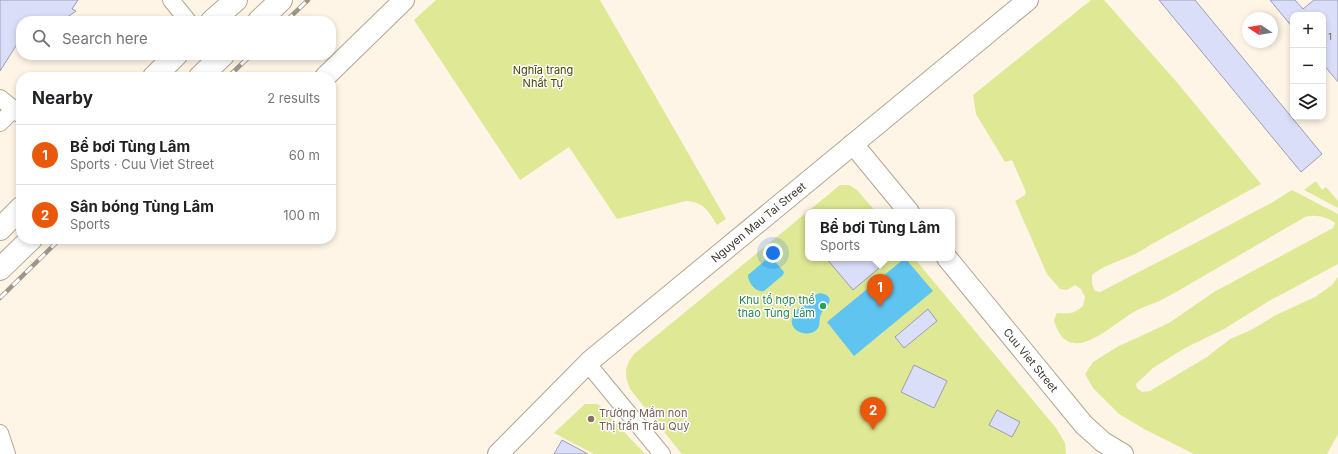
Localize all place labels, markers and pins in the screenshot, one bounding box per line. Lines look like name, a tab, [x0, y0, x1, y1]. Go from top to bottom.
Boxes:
pin: 1	[867, 274, 893, 307]
place label: Khu tổ hợp thể thao Tùng Lâm	[738, 293, 815, 320]
marker: Khu tổ hợp thể thao Tùng Lâm	[818, 301, 828, 311]
pin: 2	[860, 397, 886, 430]
place label: Trường Mầm non Thị trấn Trâu Quỳ	[599, 406, 689, 433]
marker: Trường Mầm non Thị trấn Trâu Quỳ	[586, 414, 596, 424]

